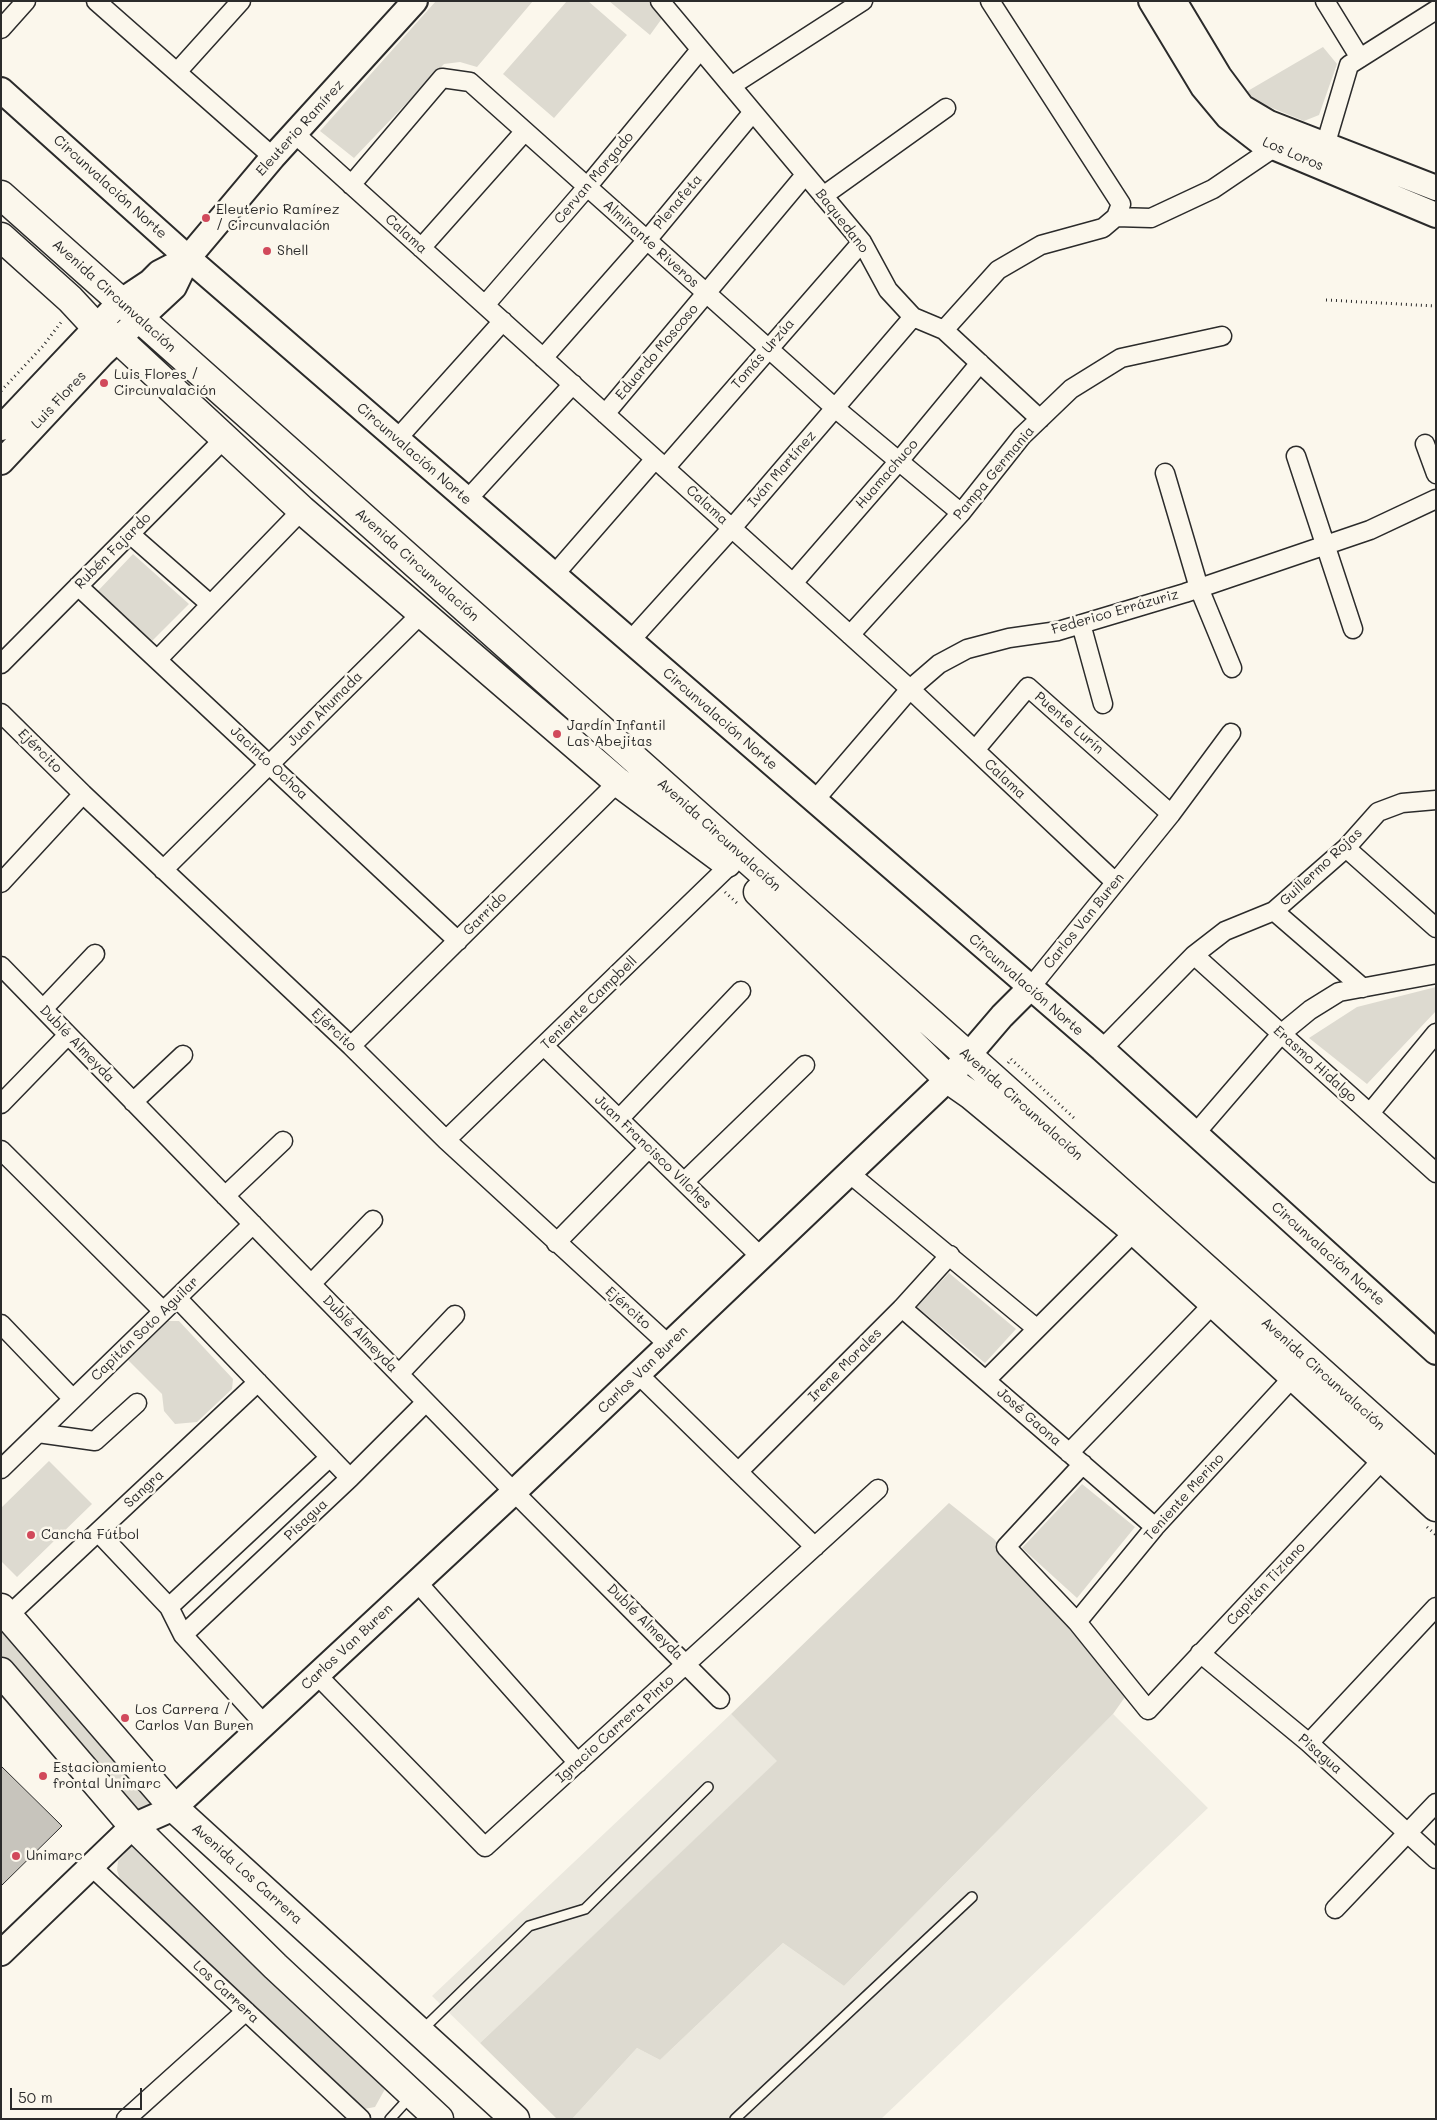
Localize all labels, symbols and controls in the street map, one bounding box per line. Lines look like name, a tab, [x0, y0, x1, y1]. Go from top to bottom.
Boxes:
street label: Eleuterio Ramírez	[252, 76, 348, 180]
street label: Cervan Morgado	[551, 129, 637, 227]
street label: Circunvalación Norte	[50, 132, 170, 242]
street label: Los Loros	[1260, 134, 1326, 174]
street label: Plenafeta	[650, 171, 706, 233]
street label: Baquedano	[812, 186, 872, 256]
street label: Almirante Riveros	[600, 197, 702, 291]
place label: Eleuterio Ramírez / Circunvalación	[216, 202, 340, 234]
street label: Calama	[381, 211, 431, 257]
marker: Eleuterio Ramírez / Circunvalación	[200, 212, 212, 224]
street label: Avenida Circunvalación	[49, 236, 179, 356]
place label: Shell	[277, 243, 308, 259]
marker: Shell	[261, 245, 273, 257]
street label: Eduardo Moscoso	[612, 301, 702, 403]
street label: Tomás Urzúa	[728, 315, 798, 393]
place label: Luis Flores / Circunvalación	[114, 367, 216, 400]
street label: Luis Flores	[28, 368, 90, 432]
marker: Luis Flores / Circunvalación	[98, 377, 110, 389]
street label: Circunvalación Norte	[353, 399, 475, 509]
street label: Pampa Germania	[950, 423, 1038, 523]
street label: Iván Martínez	[744, 427, 820, 511]
street label: Huamachuco	[852, 436, 922, 512]
street label: Calama	[682, 482, 732, 528]
street label: Avenida Circunvalación	[352, 505, 482, 625]
street label: Rubén Fajardo	[71, 509, 155, 593]
street label: Federico Errázuriz	[1049, 586, 1181, 638]
street label: Circunvalación Norte	[659, 664, 781, 774]
street label: Juan Ahumada	[284, 668, 366, 750]
street label: Puente Lurín	[1031, 688, 1107, 758]
place label: Jardín Infantil Las Abejitas	[567, 718, 666, 750]
street label: Jacinto Ochoa	[227, 723, 311, 803]
street label: Ejército	[14, 725, 66, 777]
marker: Jardín Infantil Las Abejitas	[551, 728, 563, 740]
street label: Calama	[981, 756, 1029, 802]
street label: Avenida Circunvalación	[654, 775, 784, 895]
street label: Guillermo Rojas	[1276, 825, 1366, 909]
street label: Carlos Van Buren	[1040, 870, 1128, 972]
street label: Garrido	[460, 889, 510, 939]
street label: Circunvalación Norte	[965, 930, 1087, 1040]
street label: Teniente Campbell	[537, 953, 641, 1053]
street label: Dublé Almeyda	[36, 1002, 118, 1086]
street label: Ejército	[308, 1005, 360, 1055]
street label: Erasmo Hidalgo	[1270, 1022, 1360, 1106]
street label: Avenida Circunvalación	[956, 1044, 1086, 1164]
street label: Juan Francisco Vilches	[591, 1092, 715, 1212]
street label: Circunvalación Norte	[1268, 1199, 1388, 1309]
street label: Capitán Soto Aguilar	[88, 1273, 202, 1385]
street label: Ejército	[602, 1283, 654, 1333]
street label: Dublé Almeyda	[319, 1292, 401, 1376]
street label: Avenida Circunvalación	[1258, 1314, 1388, 1434]
street label: Carlos Van Buren	[595, 1323, 691, 1417]
street label: Irene Morales	[805, 1325, 885, 1405]
street label: José Gaona	[993, 1384, 1065, 1450]
street label: Teniente Merino	[1140, 1450, 1228, 1544]
street label: Sangra	[121, 1466, 167, 1512]
street label: Pisagua	[281, 1496, 331, 1544]
place label: Cancha Fútbol	[41, 1527, 139, 1543]
marker: Cancha Fútbol	[25, 1529, 37, 1541]
street label: Capitán Tiziano	[1223, 1539, 1309, 1629]
street label: Dublé Almeyda	[603, 1580, 687, 1664]
street label: Carlos Van Buren	[298, 1600, 396, 1694]
street label: Ignacio Carrera Pinto	[553, 1672, 677, 1786]
place label: Los Carrera / Carlos Van Buren	[135, 1702, 254, 1734]
marker: Los Carrera / Carlos Van Buren	[119, 1712, 131, 1724]
street label: Pisagua	[1295, 1730, 1345, 1778]
place label: Estacionamiento frontal Unimarc	[53, 1760, 166, 1792]
marker: Estacionamiento frontal Unimarc	[37, 1770, 49, 1782]
street label: Avenida Los Carrera	[188, 1820, 306, 1928]
place label: Unimarc	[26, 1848, 83, 1864]
marker: Unimarc	[10, 1850, 22, 1862]
street label: Los Carrera	[190, 1957, 262, 2027]
scale bar	[12, 2078, 145, 2110]
text: 50 m	[18, 2087, 53, 2107]

